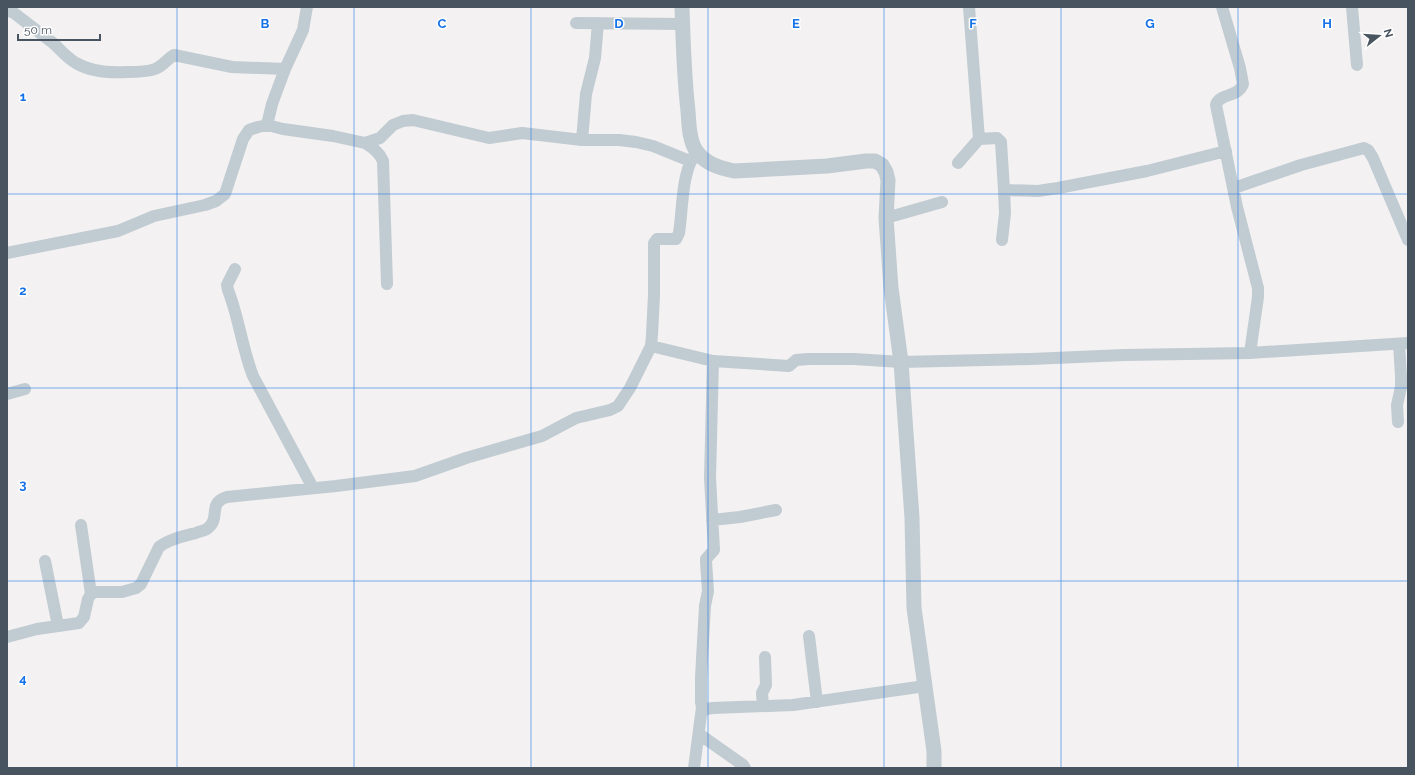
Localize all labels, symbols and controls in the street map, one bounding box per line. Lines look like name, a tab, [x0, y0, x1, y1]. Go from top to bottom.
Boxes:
scale bar	[18, 16, 100, 42]
text: B	[261, 16, 270, 31]
text: C	[438, 16, 447, 31]
text: D	[614, 16, 624, 31]
text: E	[792, 16, 800, 31]
text: F	[969, 16, 977, 31]
text: G	[1145, 16, 1155, 31]
text: H	[1322, 16, 1332, 31]
north arrow	[1359, 16, 1399, 56]
text: 50 m	[24, 23, 52, 37]
text: N	[1381, 27, 1396, 39]
text: 1	[20, 89, 27, 104]
text: 2	[19, 283, 27, 298]
text: 3	[19, 477, 27, 492]
text: 4	[19, 671, 27, 686]

